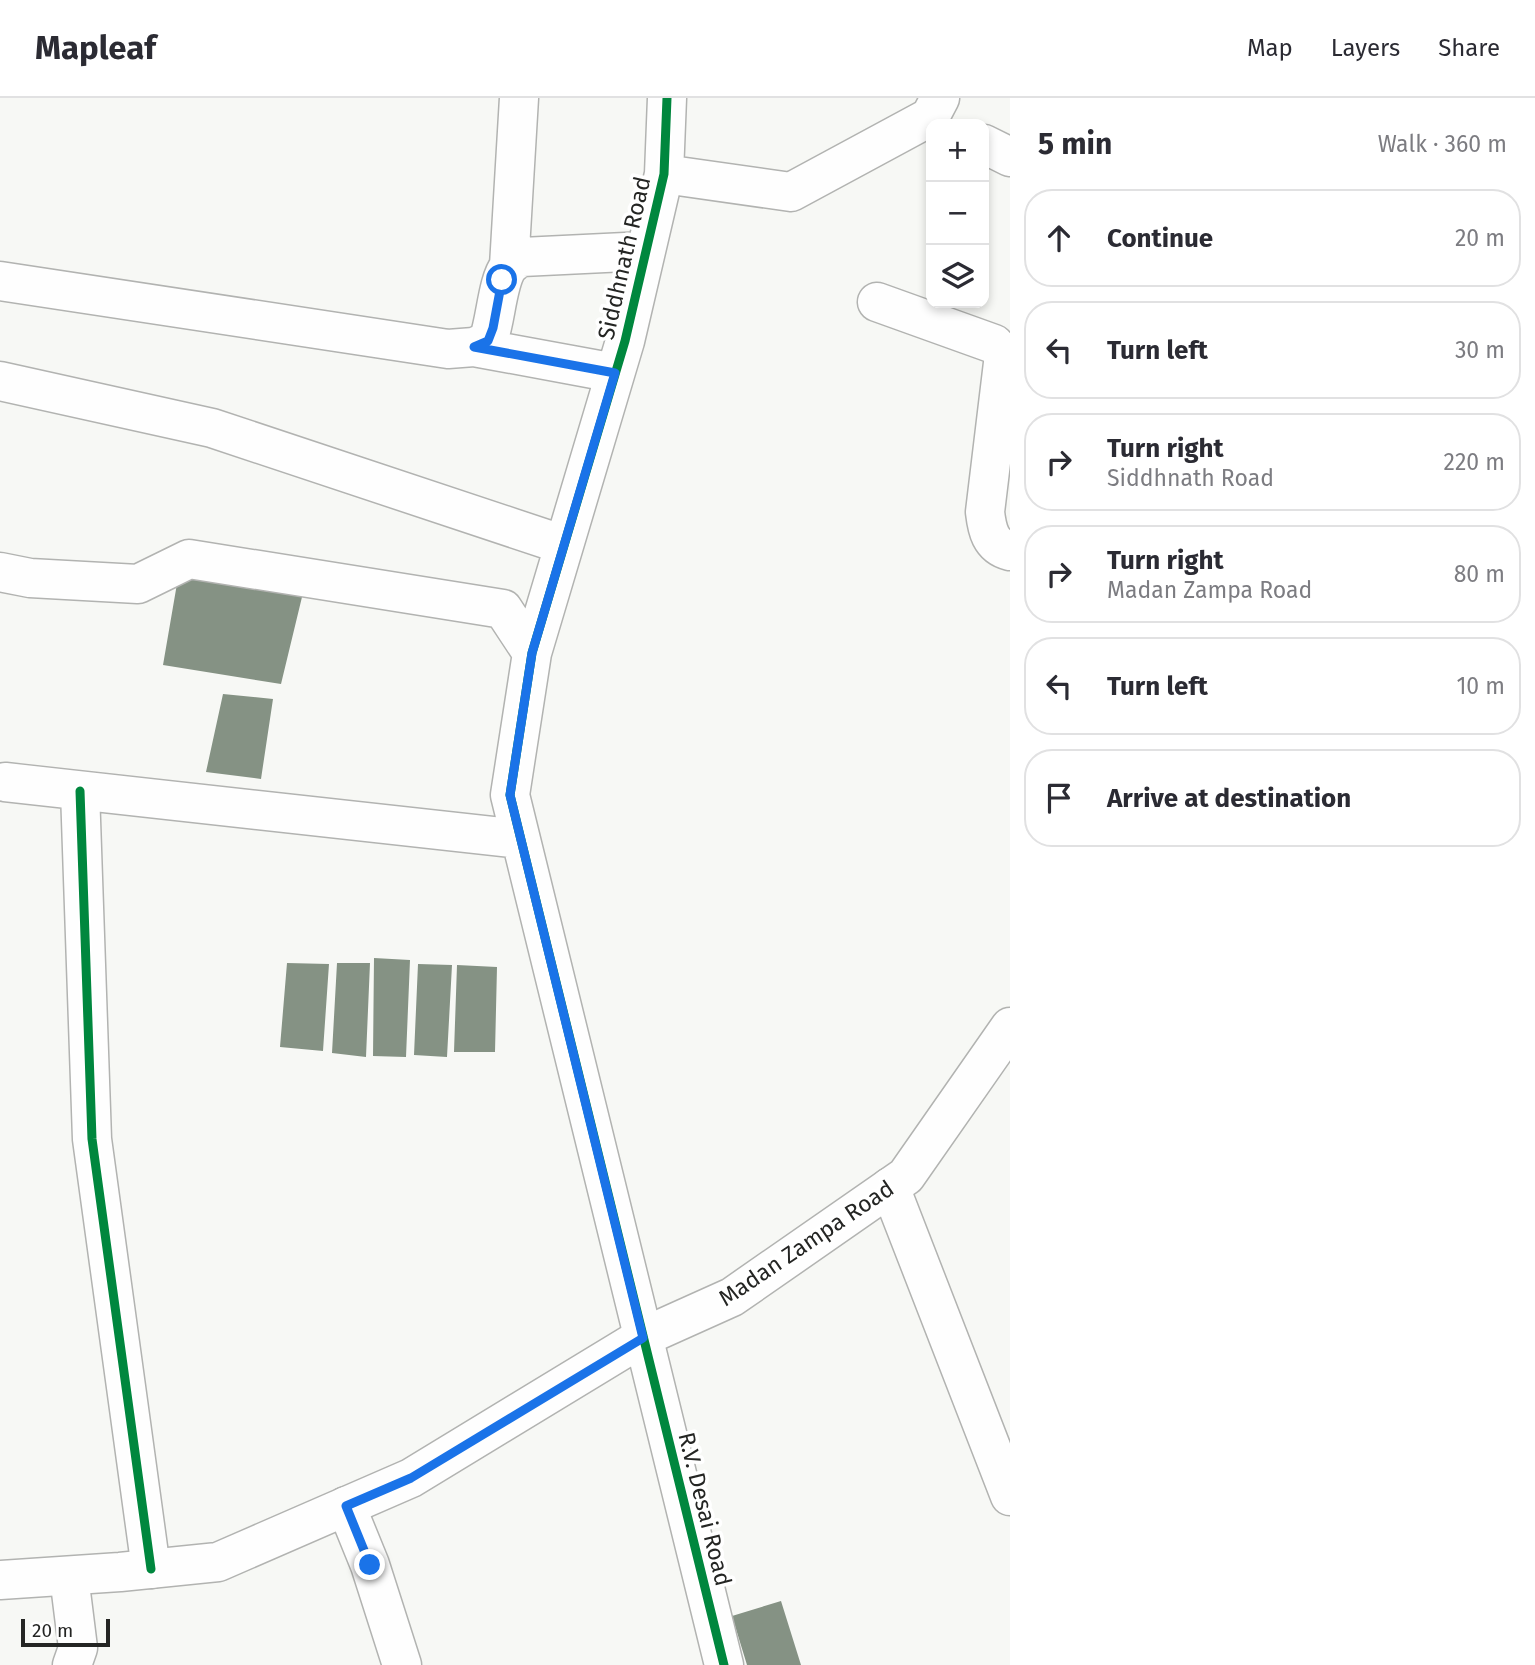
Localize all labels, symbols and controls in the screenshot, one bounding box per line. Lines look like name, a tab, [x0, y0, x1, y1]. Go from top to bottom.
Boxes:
text: Mapleaf	[35, 28, 156, 68]
text: Map	[1247, 34, 1293, 62]
text: Layers	[1331, 34, 1400, 62]
text: Share	[1438, 34, 1500, 62]
map controls	[926, 119, 989, 308]
button: +	[926, 119, 989, 182]
text: 5 min	[1038, 126, 1112, 162]
text: Walk · 360 m	[1378, 130, 1507, 158]
street label: Siddhnath Road	[592, 174, 656, 342]
button: −	[926, 182, 989, 245]
icon: ahead	[1040, 219, 1078, 257]
text: Continue	[1107, 223, 1213, 254]
text: 20 m	[1455, 224, 1505, 252]
button: layers	[926, 245, 989, 308]
route start	[486, 264, 517, 295]
icon: left	[1040, 331, 1078, 369]
text: Turn left	[1107, 335, 1208, 366]
text: 30 m	[1455, 336, 1505, 364]
text: Turn right	[1107, 433, 1224, 464]
icon: right	[1040, 443, 1078, 481]
text: 220 m	[1444, 448, 1505, 476]
text: Siddhnath Road	[1107, 464, 1274, 492]
text: Turn right	[1107, 545, 1224, 576]
icon: right	[1040, 555, 1078, 593]
text: 80 m	[1454, 560, 1505, 588]
text: Madan Zampa Road	[1107, 576, 1312, 604]
icon: left	[1040, 667, 1078, 705]
text: Turn left	[1107, 671, 1208, 702]
text: 10 m	[1456, 672, 1505, 700]
icon: arrive	[1040, 779, 1078, 817]
text: Arrive at destination	[1107, 783, 1351, 814]
street label: Madan Zampa Road	[713, 1174, 899, 1312]
street label: R.V. Desai Road	[672, 1429, 738, 1589]
route end	[354, 1549, 385, 1580]
scale bar	[21, 1616, 110, 1648]
text: 20 m	[32, 1619, 73, 1642]

